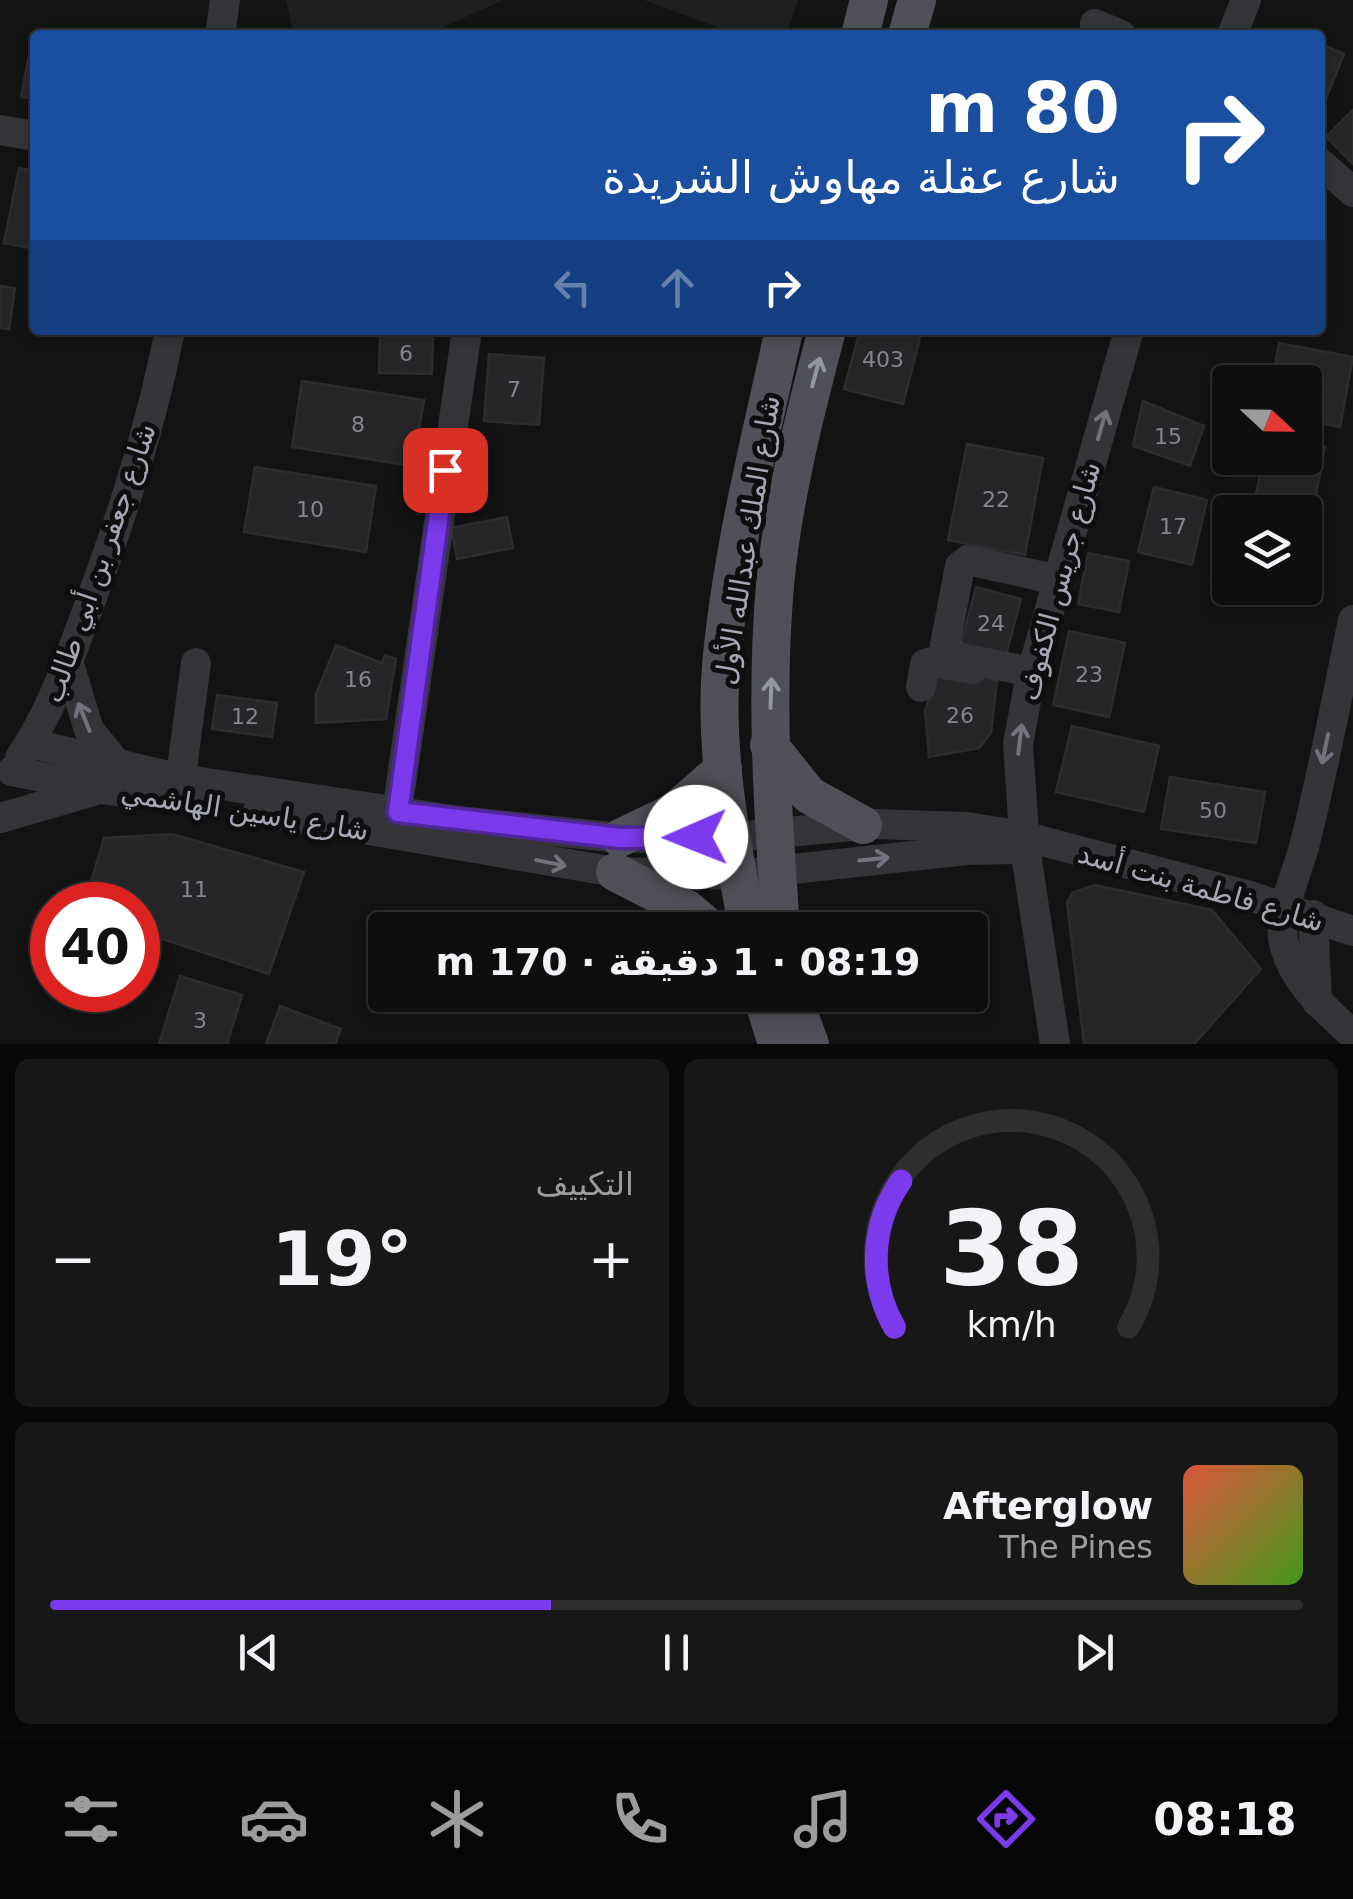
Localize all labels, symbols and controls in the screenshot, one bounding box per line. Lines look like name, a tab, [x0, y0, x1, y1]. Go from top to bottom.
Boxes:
text: 80 m	[925, 67, 1120, 149]
icon: right	[1155, 70, 1285, 200]
text: شارع عقلة مهاوش الشريدة	[602, 151, 1120, 204]
icon: left	[545, 260, 600, 315]
icon: ahead	[650, 260, 705, 315]
icon: right	[755, 260, 810, 315]
house number: 6	[399, 341, 413, 366]
house number: 403	[862, 347, 904, 372]
one-way arrow	[807, 357, 826, 388]
north arrow	[1212, 365, 1322, 475]
map controls	[1212, 365, 1322, 605]
house number: 7	[507, 377, 521, 402]
street label: شارع الملك عبدالله الأول	[706, 393, 787, 687]
one-way arrow	[1094, 410, 1112, 441]
house number: 8	[351, 412, 365, 437]
street label: شارع جعفر بن أبي طالب	[33, 418, 163, 707]
house number: 15	[1154, 424, 1182, 449]
pin	[403, 428, 488, 513]
icon: arrive	[418, 443, 473, 498]
street label: شارع جريس الكفوف	[1012, 458, 1107, 704]
house number: 22	[982, 487, 1010, 512]
button: layers	[1212, 495, 1322, 605]
house number: 10	[296, 497, 324, 522]
house number: 17	[1159, 514, 1187, 539]
house number: 24	[977, 611, 1005, 636]
house number: 23	[1075, 662, 1103, 687]
house number: 16	[344, 667, 372, 692]
one-way arrow	[762, 677, 781, 709]
one-way arrow	[74, 702, 92, 732]
house number: 26	[946, 703, 974, 728]
house number: 12	[231, 704, 259, 729]
one-way arrow	[1011, 723, 1030, 756]
one-way arrow	[1315, 733, 1334, 765]
street label: شارع ياسين الهاشمي	[119, 776, 371, 847]
position arrow	[644, 785, 748, 889]
house number: 50	[1199, 798, 1227, 823]
street label: شارع فاطمة بنت أسد	[1074, 834, 1328, 938]
one-way arrow	[857, 850, 889, 869]
one-way arrow	[534, 855, 566, 874]
house number: 11	[180, 877, 208, 902]
speed limit sign: 40	[30, 882, 160, 1012]
text: 08:19 · 1 دقيقة · 170 m	[436, 940, 920, 984]
house number: 3	[193, 1008, 207, 1033]
text: التكييف	[536, 1165, 634, 1203]
text: 38	[939, 1188, 1083, 1310]
text: 19°	[271, 1215, 413, 1303]
text: −	[50, 1227, 96, 1291]
text: +	[588, 1227, 634, 1291]
text: km/h	[966, 1304, 1056, 1345]
text: Afterglow	[943, 1484, 1153, 1528]
text: The Pines	[999, 1528, 1153, 1566]
icon: previous	[231, 1625, 286, 1680]
icon: pause	[649, 1625, 704, 1680]
icon: next	[1067, 1625, 1122, 1680]
icon: filters	[56, 1784, 126, 1854]
icon: car	[239, 1784, 309, 1854]
icon: climate	[422, 1784, 492, 1854]
icon: phone	[605, 1784, 675, 1854]
icon: music	[788, 1784, 858, 1854]
icon: directions	[971, 1784, 1041, 1854]
text: 08:18	[1153, 1793, 1297, 1846]

